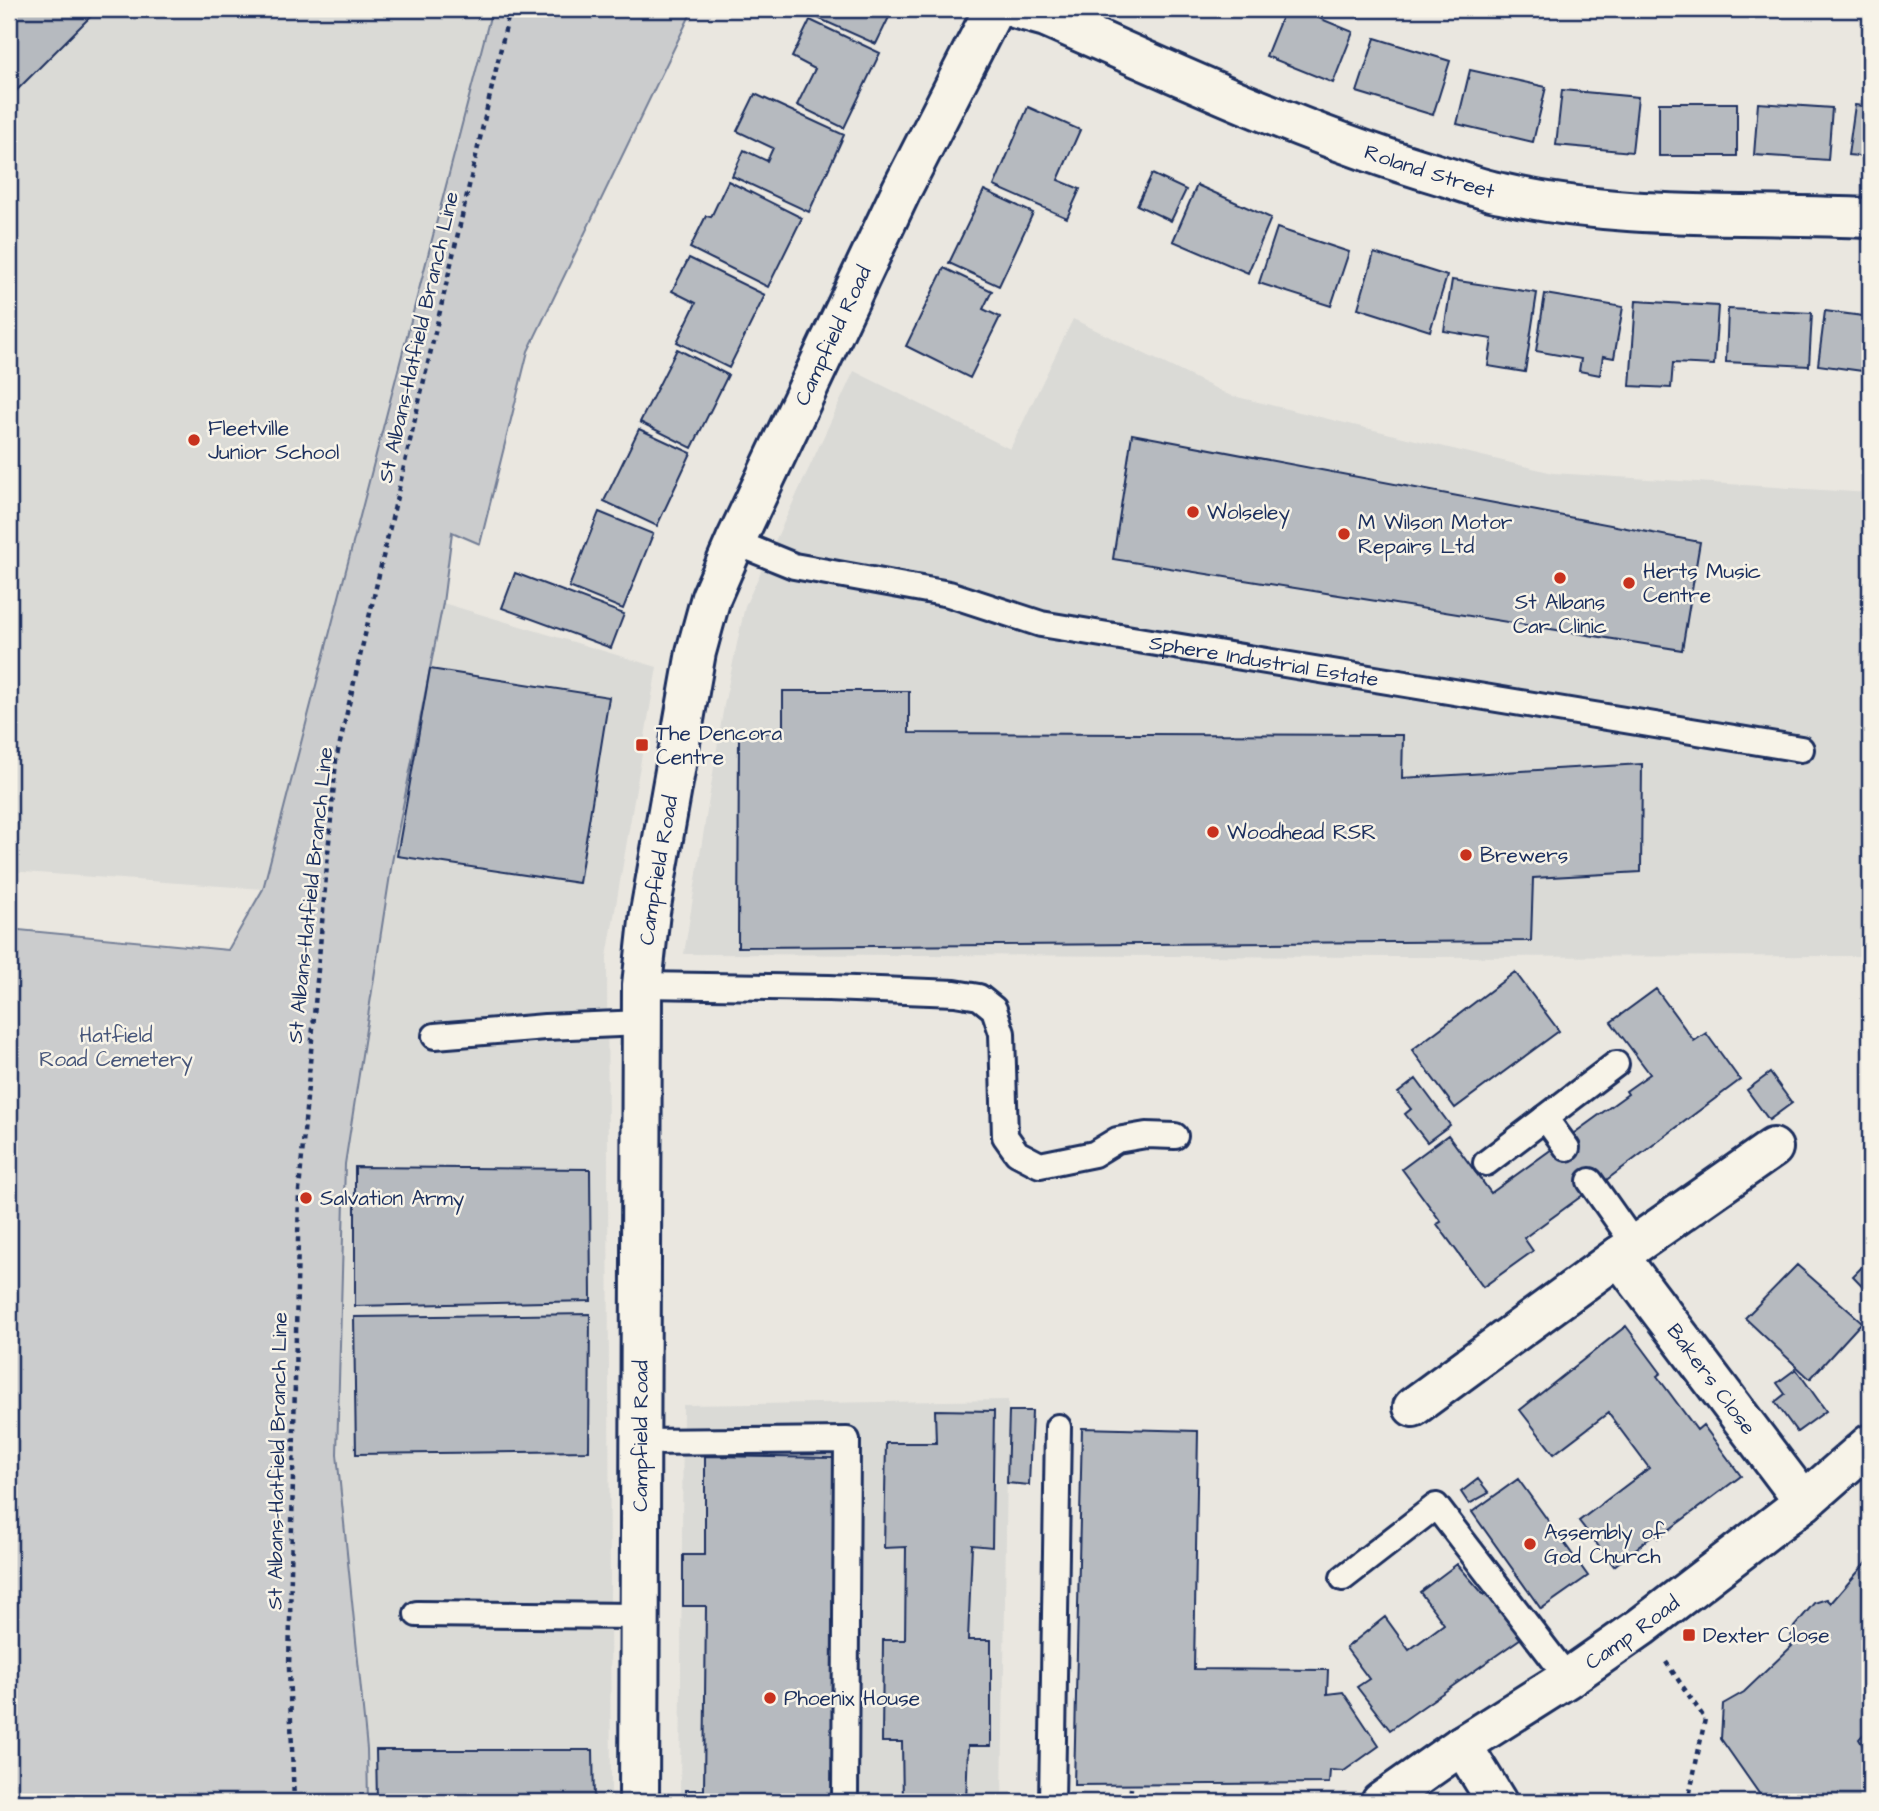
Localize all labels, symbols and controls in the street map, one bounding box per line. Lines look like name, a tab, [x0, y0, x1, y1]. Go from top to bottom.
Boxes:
street label: Roland Street	[1360, 138, 1498, 206]
street label: St Albans-Hatfield Branch Line	[371, 189, 466, 486]
street label: Campfield Road	[788, 261, 879, 410]
place label: Fleetville Junior School	[208, 414, 339, 467]
marker: Fleetville Junior School	[186, 432, 202, 448]
place label: Wolseley	[1207, 498, 1290, 529]
marker: Wolseley	[1185, 504, 1201, 520]
place label: M Wilson Motor Repairs Ltd	[1358, 508, 1513, 562]
marker: M Wilson Motor Repairs Ltd	[1336, 526, 1352, 542]
place label: Herts Music Centre	[1643, 557, 1761, 610]
marker: St Albans Car Clinic	[1552, 570, 1568, 586]
marker: Herts Music Centre	[1621, 575, 1637, 591]
place label: St Albans Car Clinic	[1513, 588, 1607, 641]
street label: Sphere Industrial Estate	[1147, 628, 1381, 694]
place label: The Dencora Centre	[656, 719, 782, 772]
marker: The Dencora Centre	[634, 737, 650, 753]
street label: St Albans-Hatfield Branch Line	[281, 745, 340, 1045]
street label: Campfield Road	[632, 793, 685, 947]
place label: Woodhead RSR	[1227, 818, 1376, 847]
marker: Woodhead RSR	[1205, 824, 1221, 840]
place label: Brewers	[1480, 841, 1568, 870]
marker: Brewers	[1458, 847, 1474, 863]
park label: Hatfield Road Cemetery	[39, 1021, 193, 1076]
place label: Salvation Army	[320, 1184, 465, 1215]
marker: Salvation Army	[298, 1190, 314, 1206]
street label: St Albans-Hatfield Branch Line	[260, 1312, 295, 1610]
street label: Bakers Close	[1660, 1318, 1763, 1441]
street label: Campfield Road	[626, 1360, 656, 1512]
place label: Assembly of God Church	[1544, 1518, 1666, 1571]
marker: Assembly of God Church	[1522, 1536, 1538, 1552]
street label: Camp Road	[1579, 1589, 1686, 1677]
place label: Dexter Close	[1703, 1621, 1830, 1650]
marker: Dexter Close	[1681, 1627, 1697, 1643]
place label: Phoenix House	[784, 1684, 920, 1713]
marker: Phoenix House	[762, 1690, 778, 1706]

